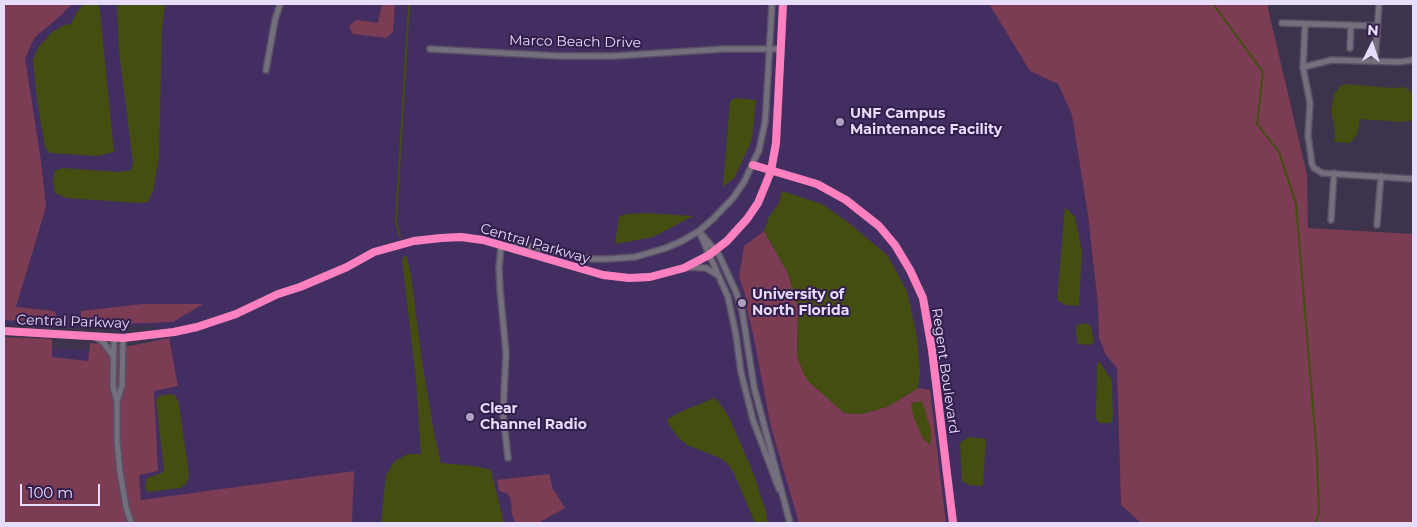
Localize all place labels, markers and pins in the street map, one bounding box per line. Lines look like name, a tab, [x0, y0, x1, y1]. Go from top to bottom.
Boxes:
place label: UNF Campus Maintenance Facility	[850, 106, 1002, 138]
marker: UNF Campus Maintenance Facility	[834, 116, 846, 128]
place label: University of North Florida	[752, 287, 849, 320]
marker: University of North Florida	[736, 297, 748, 309]
place label: Clear Channel Radio	[480, 401, 587, 434]
marker: Clear Channel Radio	[464, 411, 476, 423]

